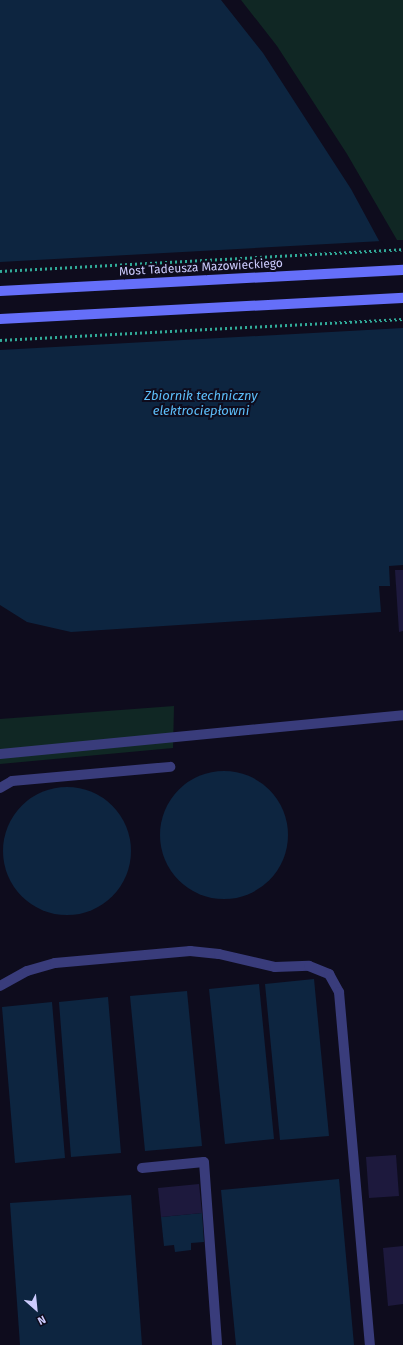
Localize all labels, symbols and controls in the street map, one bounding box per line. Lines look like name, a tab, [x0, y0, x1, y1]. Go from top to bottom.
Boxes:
street label: Most Tadeusza Mazowieckiego	[119, 257, 283, 279]
water label: Zbiornik techniczny elektrociepłowni	[144, 389, 258, 420]
north arrow	[16, 1289, 56, 1329]
text: N	[35, 1313, 48, 1328]

